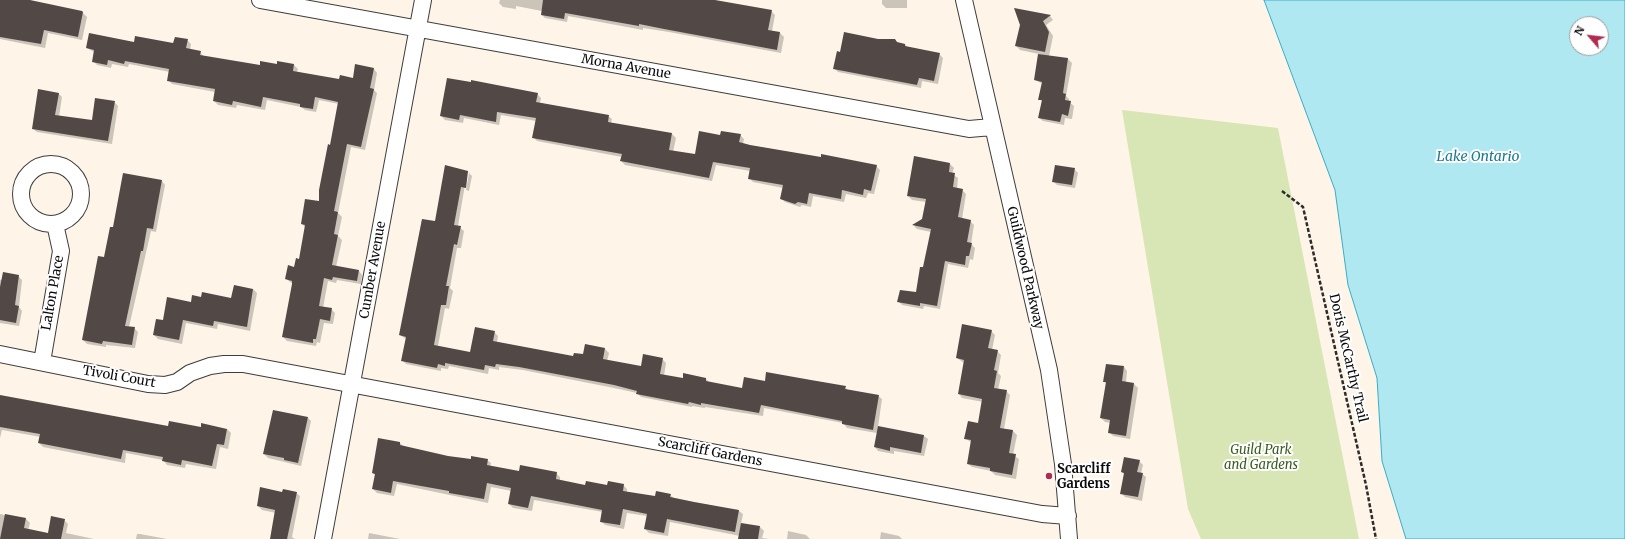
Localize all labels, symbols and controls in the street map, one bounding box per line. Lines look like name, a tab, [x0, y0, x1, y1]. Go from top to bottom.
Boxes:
north arrow	[1569, 16, 1609, 56]
text: N	[1571, 24, 1588, 38]
street label: Morna Avenue	[580, 51, 672, 83]
water label: Lake Ontario	[1437, 149, 1519, 165]
street label: Guildwood Parkway	[1003, 205, 1047, 331]
street label: Cumber Avenue	[357, 220, 389, 320]
street label: Lalton Place	[39, 254, 67, 332]
street label: Doris McCarthy Trail	[1326, 292, 1370, 424]
street label: Tivoli Court	[81, 363, 157, 391]
street label: Scarcliff Gardens	[656, 434, 764, 470]
park label: Guild Park and Gardens	[1224, 442, 1298, 473]
place label: Scarcliff Gardens	[1057, 461, 1110, 492]
marker: Scarcliff Gardens	[1044, 471, 1054, 481]

